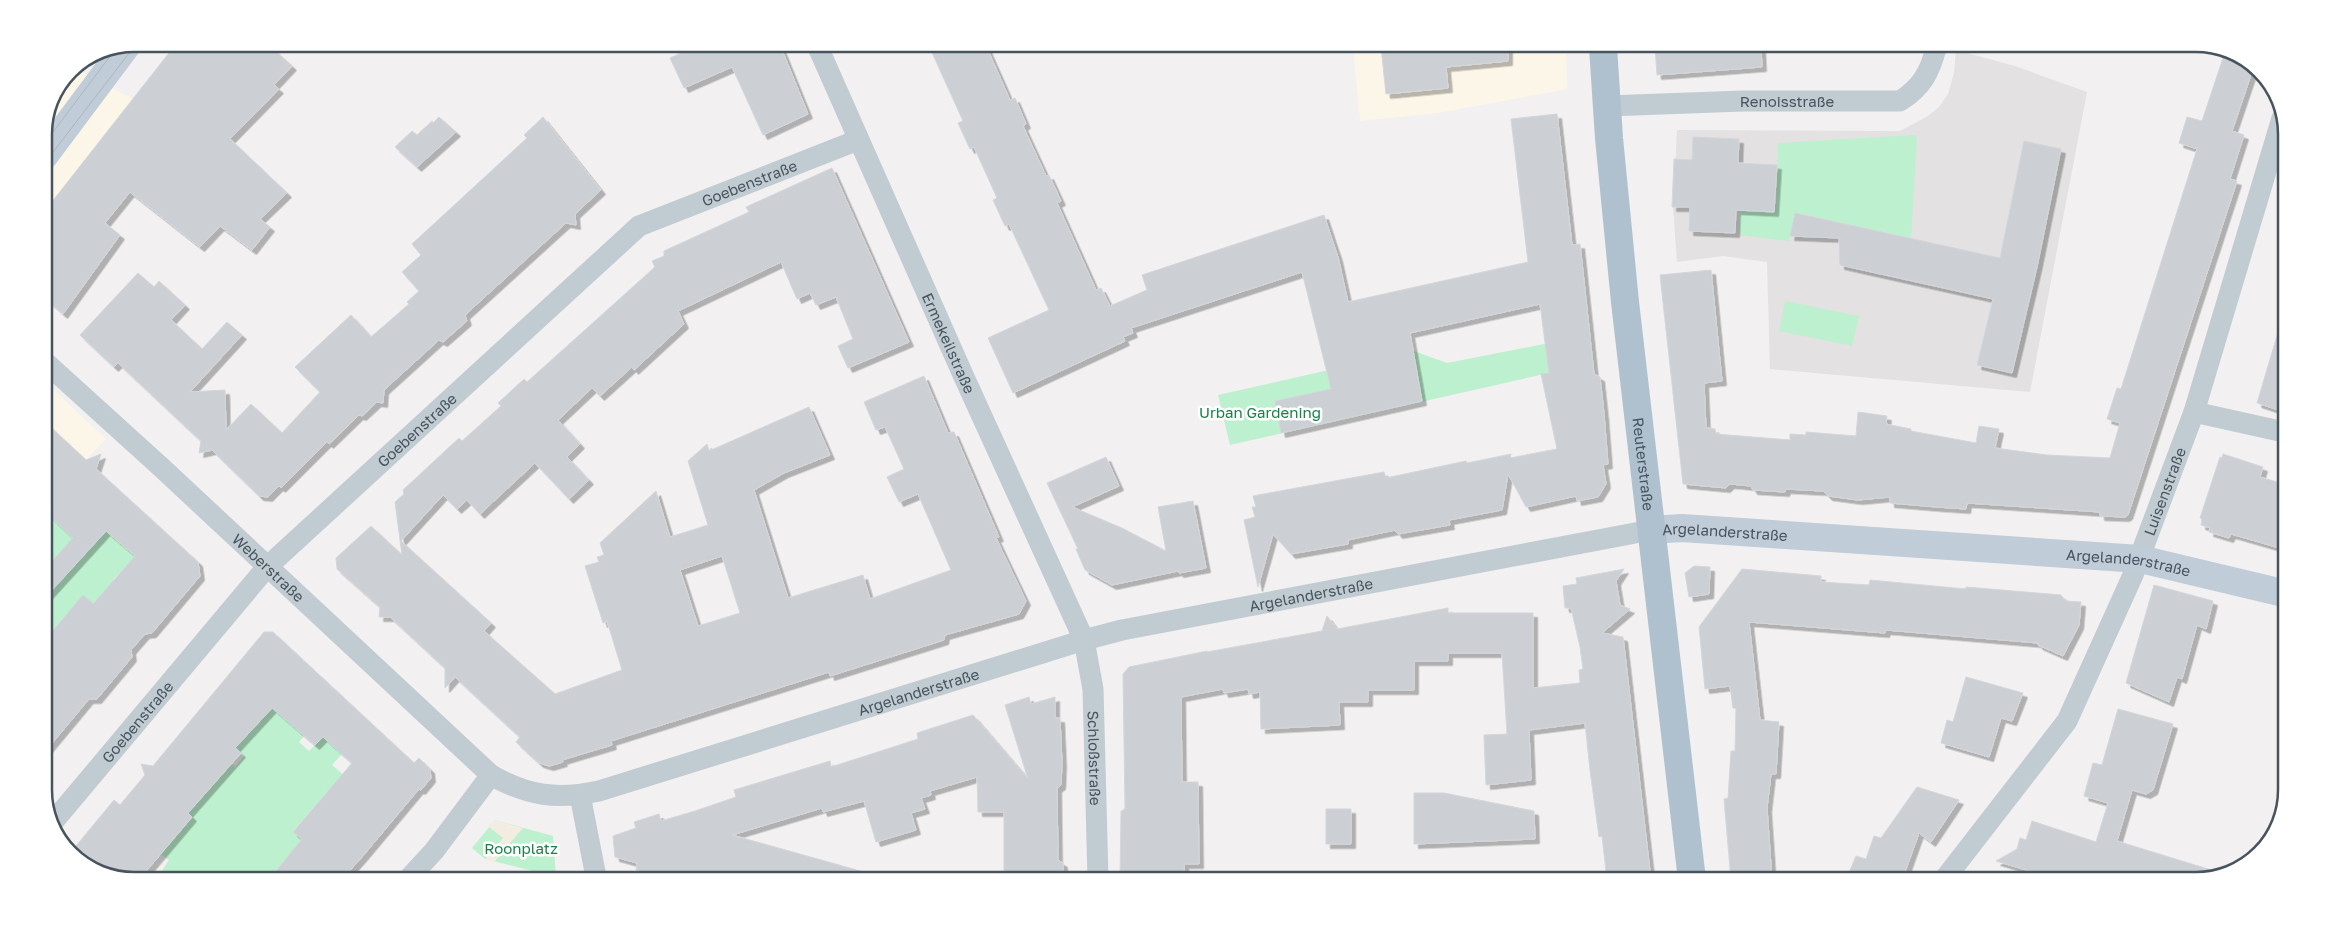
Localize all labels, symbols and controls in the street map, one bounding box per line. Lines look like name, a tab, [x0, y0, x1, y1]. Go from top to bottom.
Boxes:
street label: Renoisstraße	[1740, 92, 1834, 110]
street label: Goebenstraße	[699, 156, 800, 210]
street label: Ermekeilstraße	[919, 290, 979, 397]
street label: Goebenstraße	[373, 389, 460, 471]
park label: Urban Gardening	[1199, 403, 1321, 421]
street label: Reuterstraße	[1629, 416, 1658, 512]
street label: Luisenstraße	[2140, 444, 2189, 538]
street label: Argelanderstraße	[1662, 519, 1788, 544]
street label: Weberstraße	[229, 529, 308, 606]
street label: Argelanderstraße	[2066, 545, 2193, 580]
street label: Argelanderstraße	[1248, 574, 1375, 615]
street label: Argelanderstraße	[856, 664, 981, 719]
street label: Goebenstraße	[98, 677, 177, 766]
street label: Schloßstraße	[1085, 710, 1105, 806]
park label: Roonplatz	[484, 839, 558, 857]

